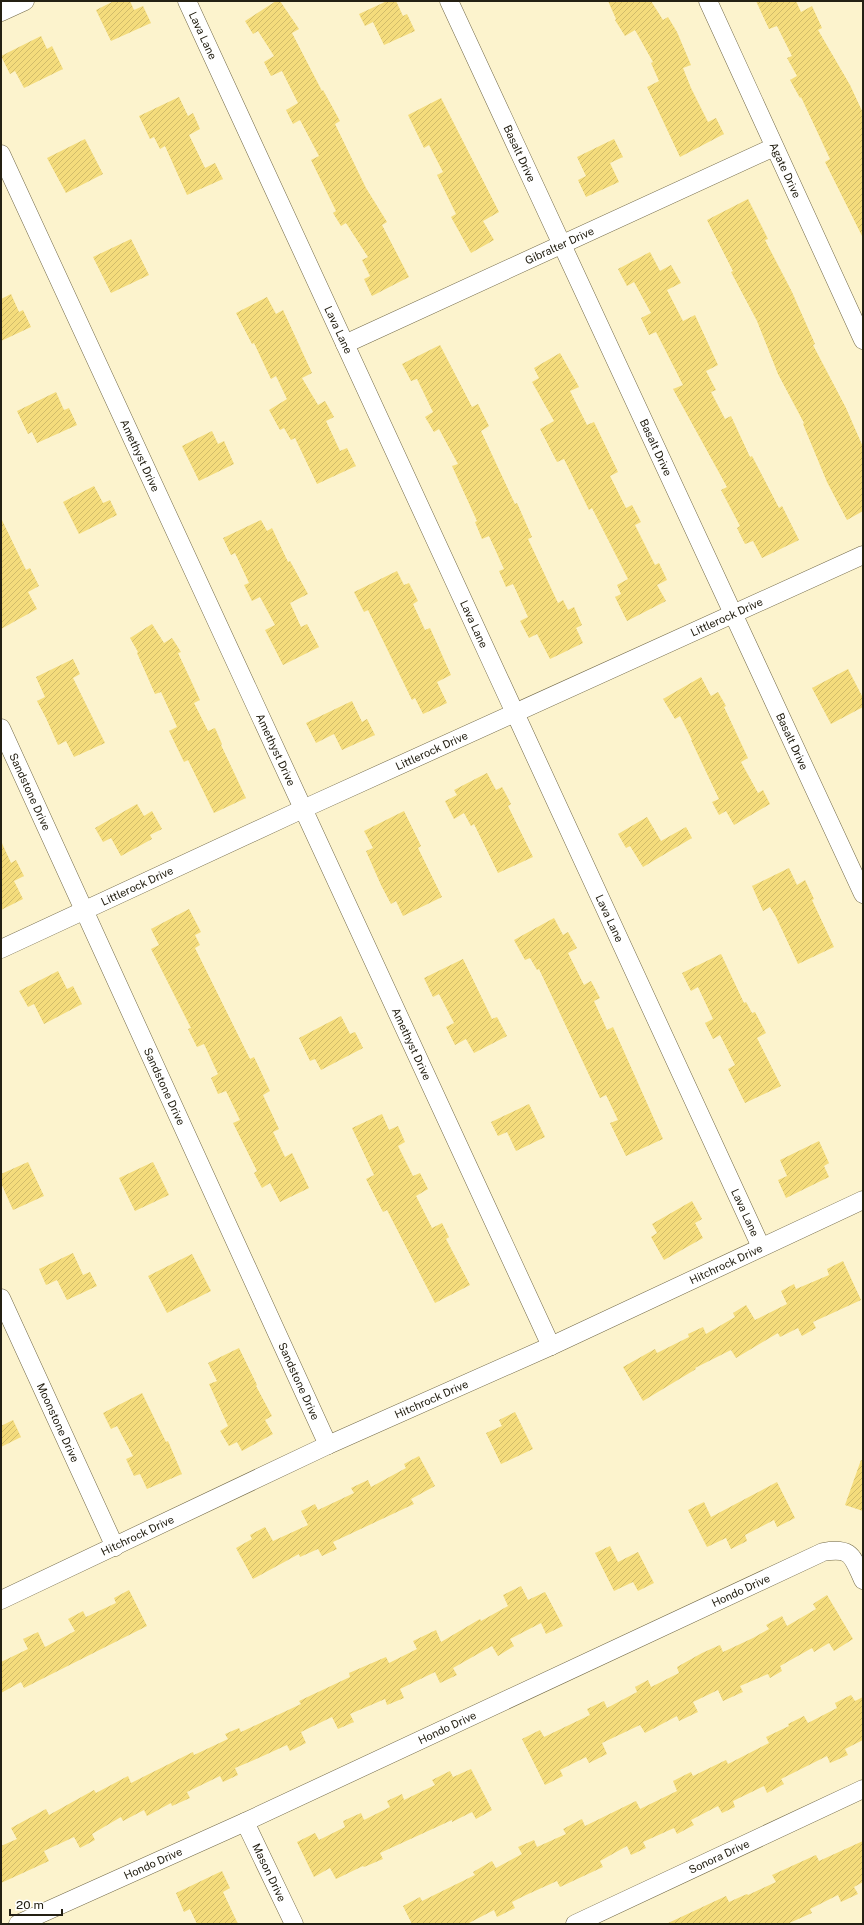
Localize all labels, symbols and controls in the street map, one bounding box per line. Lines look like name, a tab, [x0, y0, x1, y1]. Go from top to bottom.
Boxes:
street label: Lava Lane	[187, 10, 219, 61]
street label: Basalt Drive	[501, 123, 538, 184]
street label: Agate Drive	[768, 141, 803, 200]
street label: Gibralter Drive	[523, 225, 596, 266]
street label: Lava Lane	[322, 304, 355, 356]
street label: Amethyst Drive	[118, 417, 162, 494]
street label: Basalt Drive	[638, 417, 674, 478]
street label: Littlerock Drive	[689, 595, 765, 638]
street label: Lava Lane	[458, 598, 490, 650]
street label: Basalt Drive	[774, 711, 811, 772]
street label: Amethyst Drive	[254, 712, 298, 788]
street label: Littlerock Drive	[394, 729, 470, 772]
street label: Sandstone Drive	[7, 751, 53, 832]
street label: Littlerock Drive	[99, 864, 175, 908]
street label: Lava Lane	[593, 893, 626, 944]
street label: Amethyst Drive	[390, 1006, 433, 1082]
street label: Sandstone Drive	[142, 1046, 187, 1127]
street label: Lava Lane	[729, 1187, 761, 1238]
street label: Hitchrock Drive	[688, 1242, 764, 1286]
street label: Sandstone Drive	[276, 1341, 322, 1422]
street label: Hitchrock Drive	[393, 1378, 470, 1421]
street label: Moonstone Drive	[35, 1381, 81, 1464]
street label: Hitchrock Drive	[99, 1513, 176, 1558]
street label: Hondo Drive	[710, 1572, 772, 1609]
street label: Hondo Drive	[416, 1709, 478, 1746]
street label: Sonora Drive	[687, 1837, 751, 1876]
street label: Mason Drive	[250, 1841, 288, 1903]
street label: Hondo Drive	[122, 1845, 184, 1882]
scale bar	[10, 1891, 62, 1917]
text: 20 m	[16, 1898, 44, 1912]

